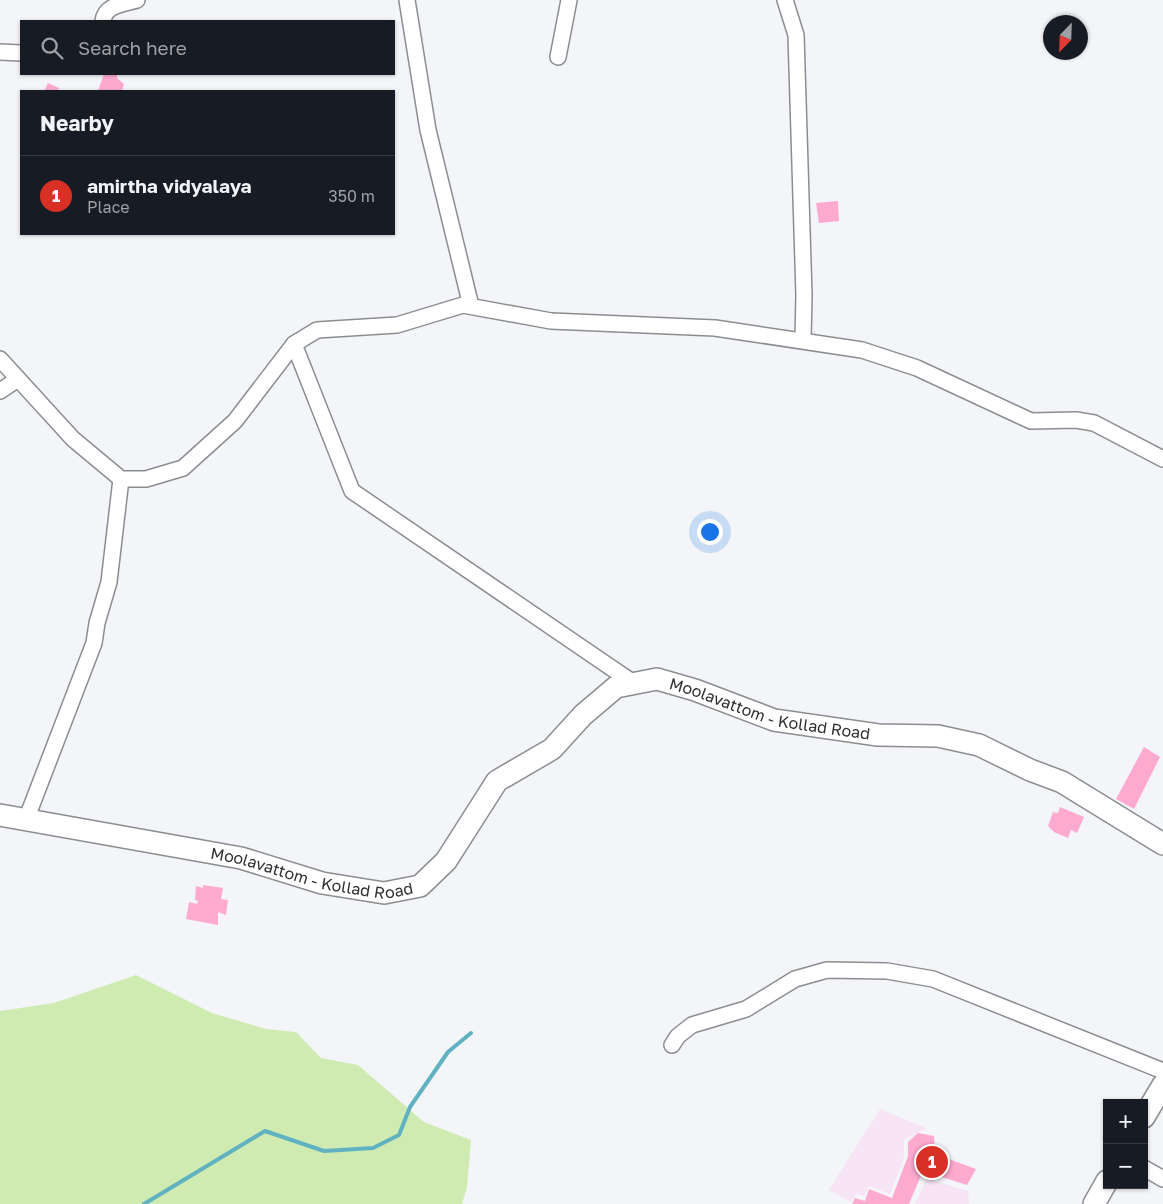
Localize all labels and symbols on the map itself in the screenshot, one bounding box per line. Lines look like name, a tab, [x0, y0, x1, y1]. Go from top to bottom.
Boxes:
north arrow	[1043, 15, 1088, 60]
your location	[697, 519, 723, 545]
street label: Moolavattom - Kollad Road	[667, 673, 871, 744]
street label: Moolavattom - Kollad Road	[209, 843, 415, 903]
pin: 1	[916, 1143, 948, 1181]

